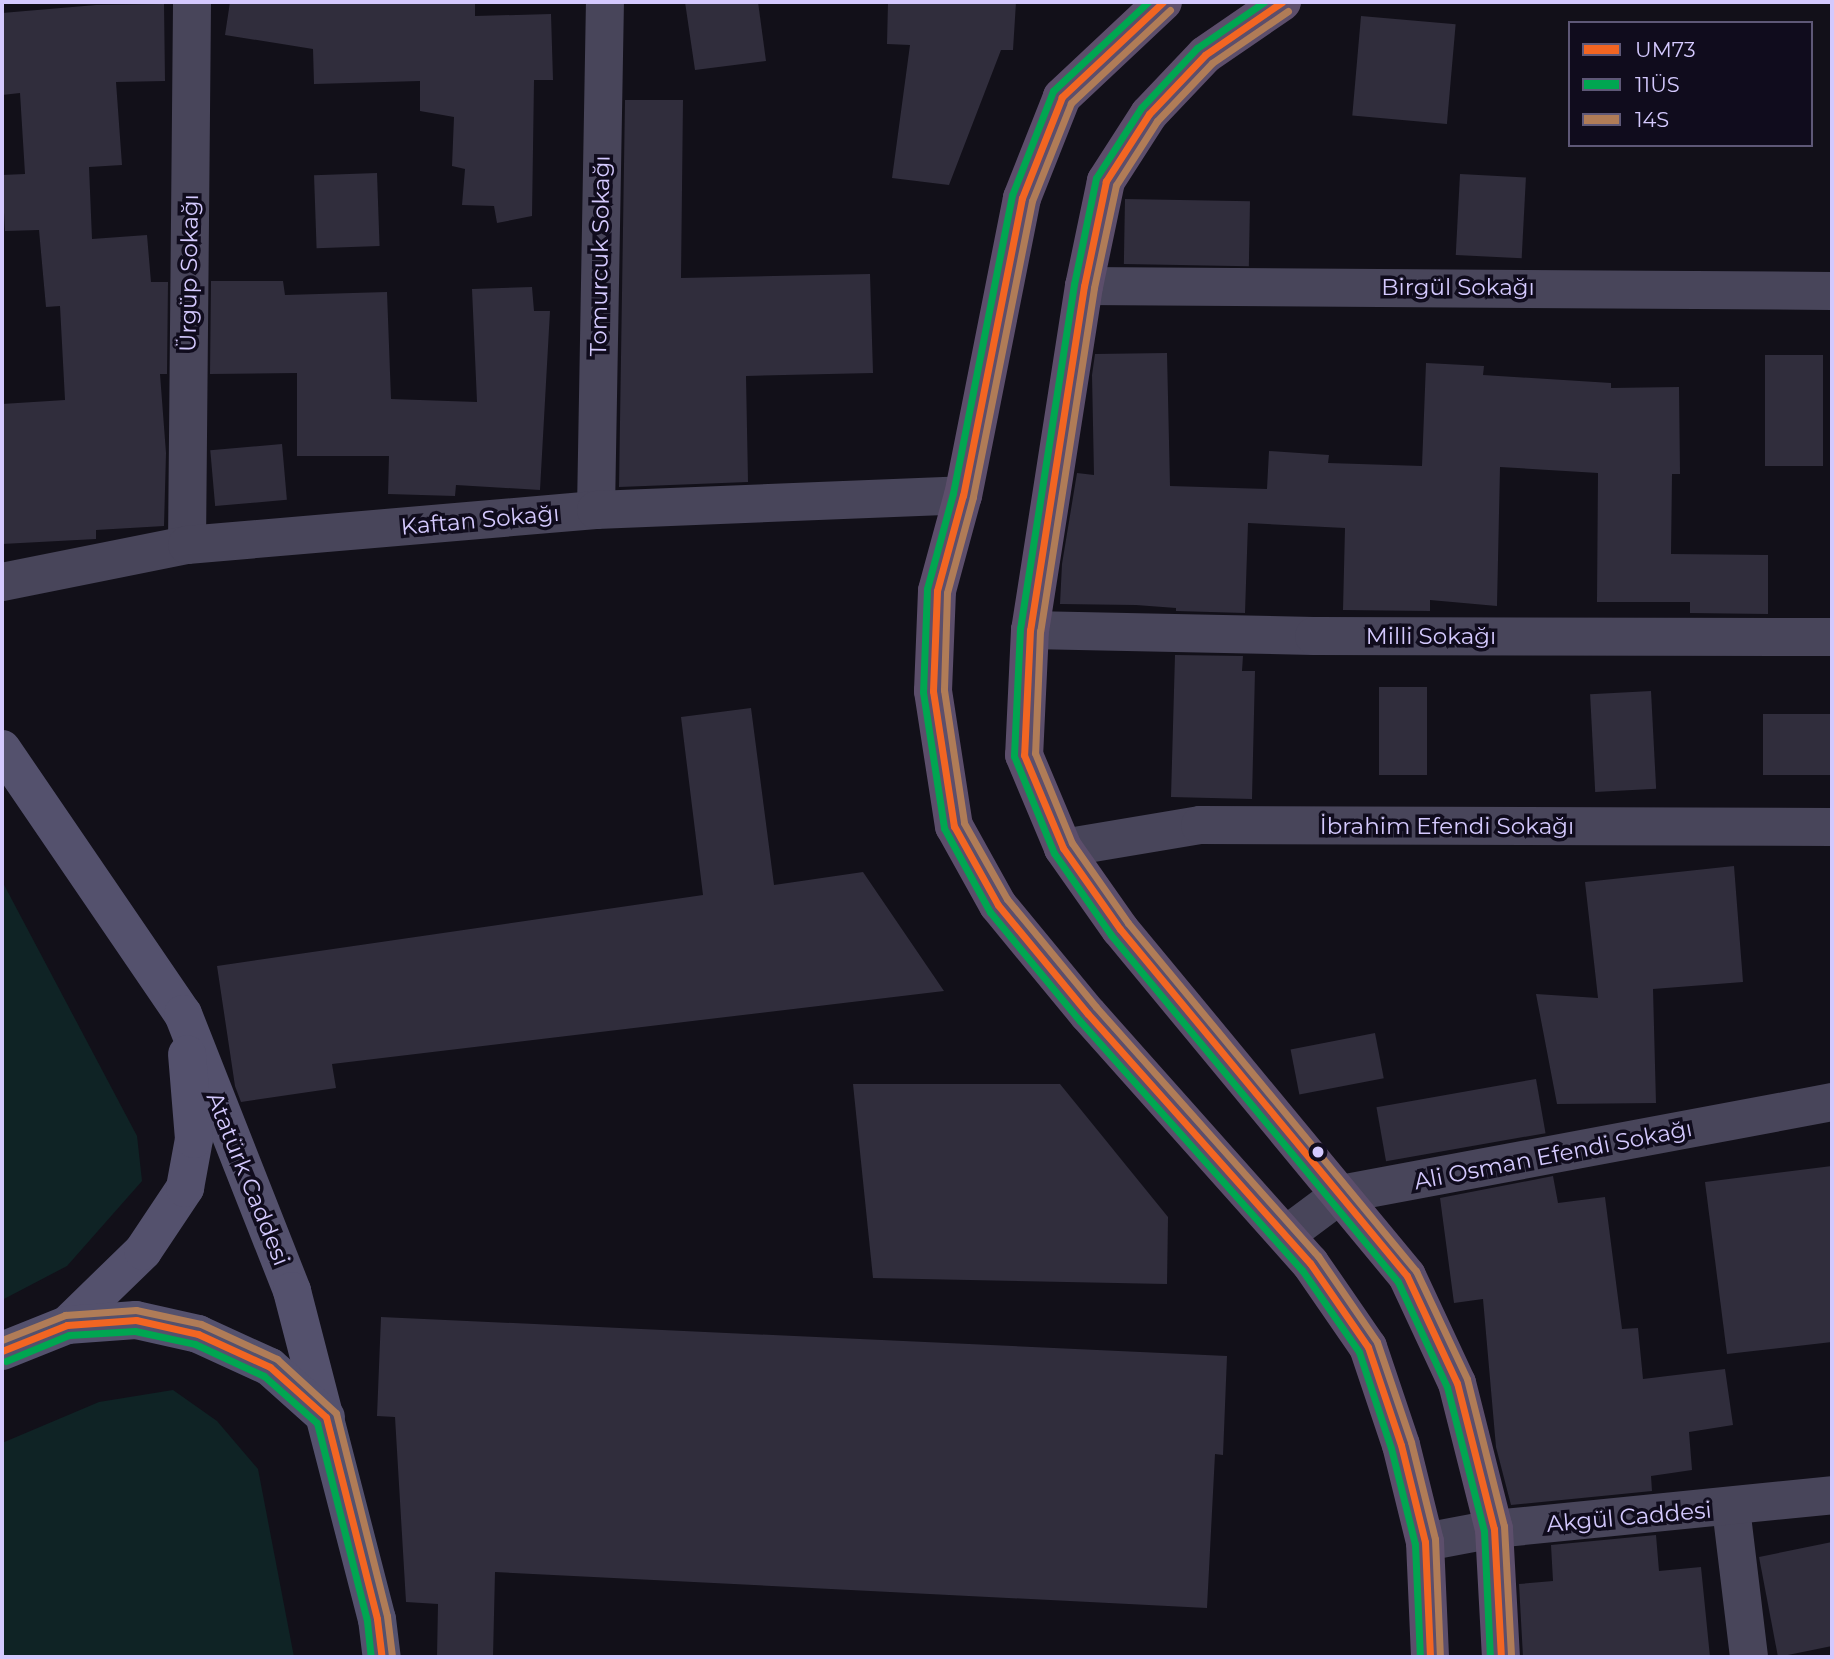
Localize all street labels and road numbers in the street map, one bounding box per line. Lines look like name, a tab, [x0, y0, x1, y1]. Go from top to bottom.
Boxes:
street label: Tomurcuk Sokağı	[584, 155, 616, 357]
street label: Ürgüp Sokağı	[174, 194, 204, 352]
street label: Birgül Sokağı	[1381, 273, 1535, 301]
street label: Kaftan Sokağı	[400, 499, 560, 541]
street label: Milli Sokağı	[1366, 622, 1496, 650]
street label: İbrahim Efendi Sokağı	[1320, 812, 1574, 840]
street label: Atatürk Caddesi	[201, 1088, 295, 1270]
street label: Ali Osman Efendi Sokağı	[1412, 1114, 1694, 1196]
street label: Akgül Caddesi	[1545, 1496, 1713, 1538]

